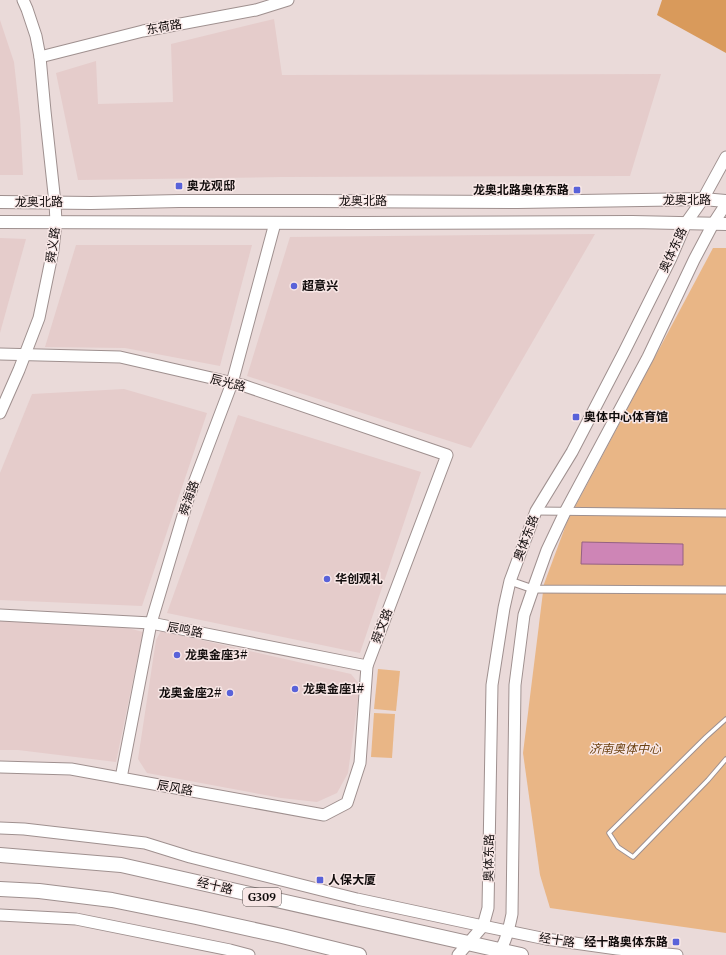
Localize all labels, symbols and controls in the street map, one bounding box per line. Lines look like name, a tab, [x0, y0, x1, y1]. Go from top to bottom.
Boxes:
street label: 东荷路	[145, 16, 183, 37]
place label: 奥龙观邸	[187, 178, 235, 193]
marker: 奥龙观邸	[174, 181, 184, 191]
place label: 龙奥北路奥体东路	[473, 182, 569, 197]
marker: 龙奥北路奥体东路	[572, 185, 582, 195]
street label: 龙奥北路	[663, 192, 711, 207]
street label: 龙奥北路	[339, 193, 387, 208]
street label: 龙奥北路	[15, 194, 63, 209]
street label: 奥体东路	[656, 225, 689, 275]
street label: 舜义路	[43, 226, 62, 264]
place label: 超意兴	[302, 278, 338, 293]
marker: 超意兴	[289, 281, 299, 291]
street label: 辰光路	[209, 371, 247, 394]
place label: 奥体中心体育馆	[584, 409, 668, 424]
marker: 奥体中心体育馆	[571, 412, 581, 422]
street label: 舜海路	[176, 478, 201, 517]
street label: 奥体东路	[510, 513, 541, 563]
place label: 华创观礼	[335, 571, 383, 586]
marker: 华创观礼	[322, 574, 332, 584]
street label: 舜文路	[368, 606, 395, 645]
street label: 辰鸣路	[166, 619, 204, 640]
place label: 龙奥金座3#	[185, 647, 248, 662]
marker: 龙奥金座3#	[172, 650, 182, 660]
place label: 龙奥金座1#	[303, 681, 365, 696]
marker: 龙奥金座1#	[290, 684, 300, 694]
place label: 龙奥金座2#	[159, 685, 222, 700]
marker: 龙奥金座2#	[225, 688, 235, 698]
park label: 济南奥体中心	[589, 741, 662, 756]
street label: 辰风路	[156, 777, 194, 798]
street label: 奥体东路	[481, 834, 496, 882]
place label: 人保大厦	[328, 872, 376, 887]
street label: 经十路	[196, 874, 234, 897]
marker: 人保大厦	[315, 875, 325, 885]
road number: G309	[243, 888, 281, 906]
street label: 经十路	[538, 929, 576, 950]
place label: 经十路奥体东路	[584, 934, 668, 949]
marker: 经十路奥体东路	[671, 937, 681, 947]

